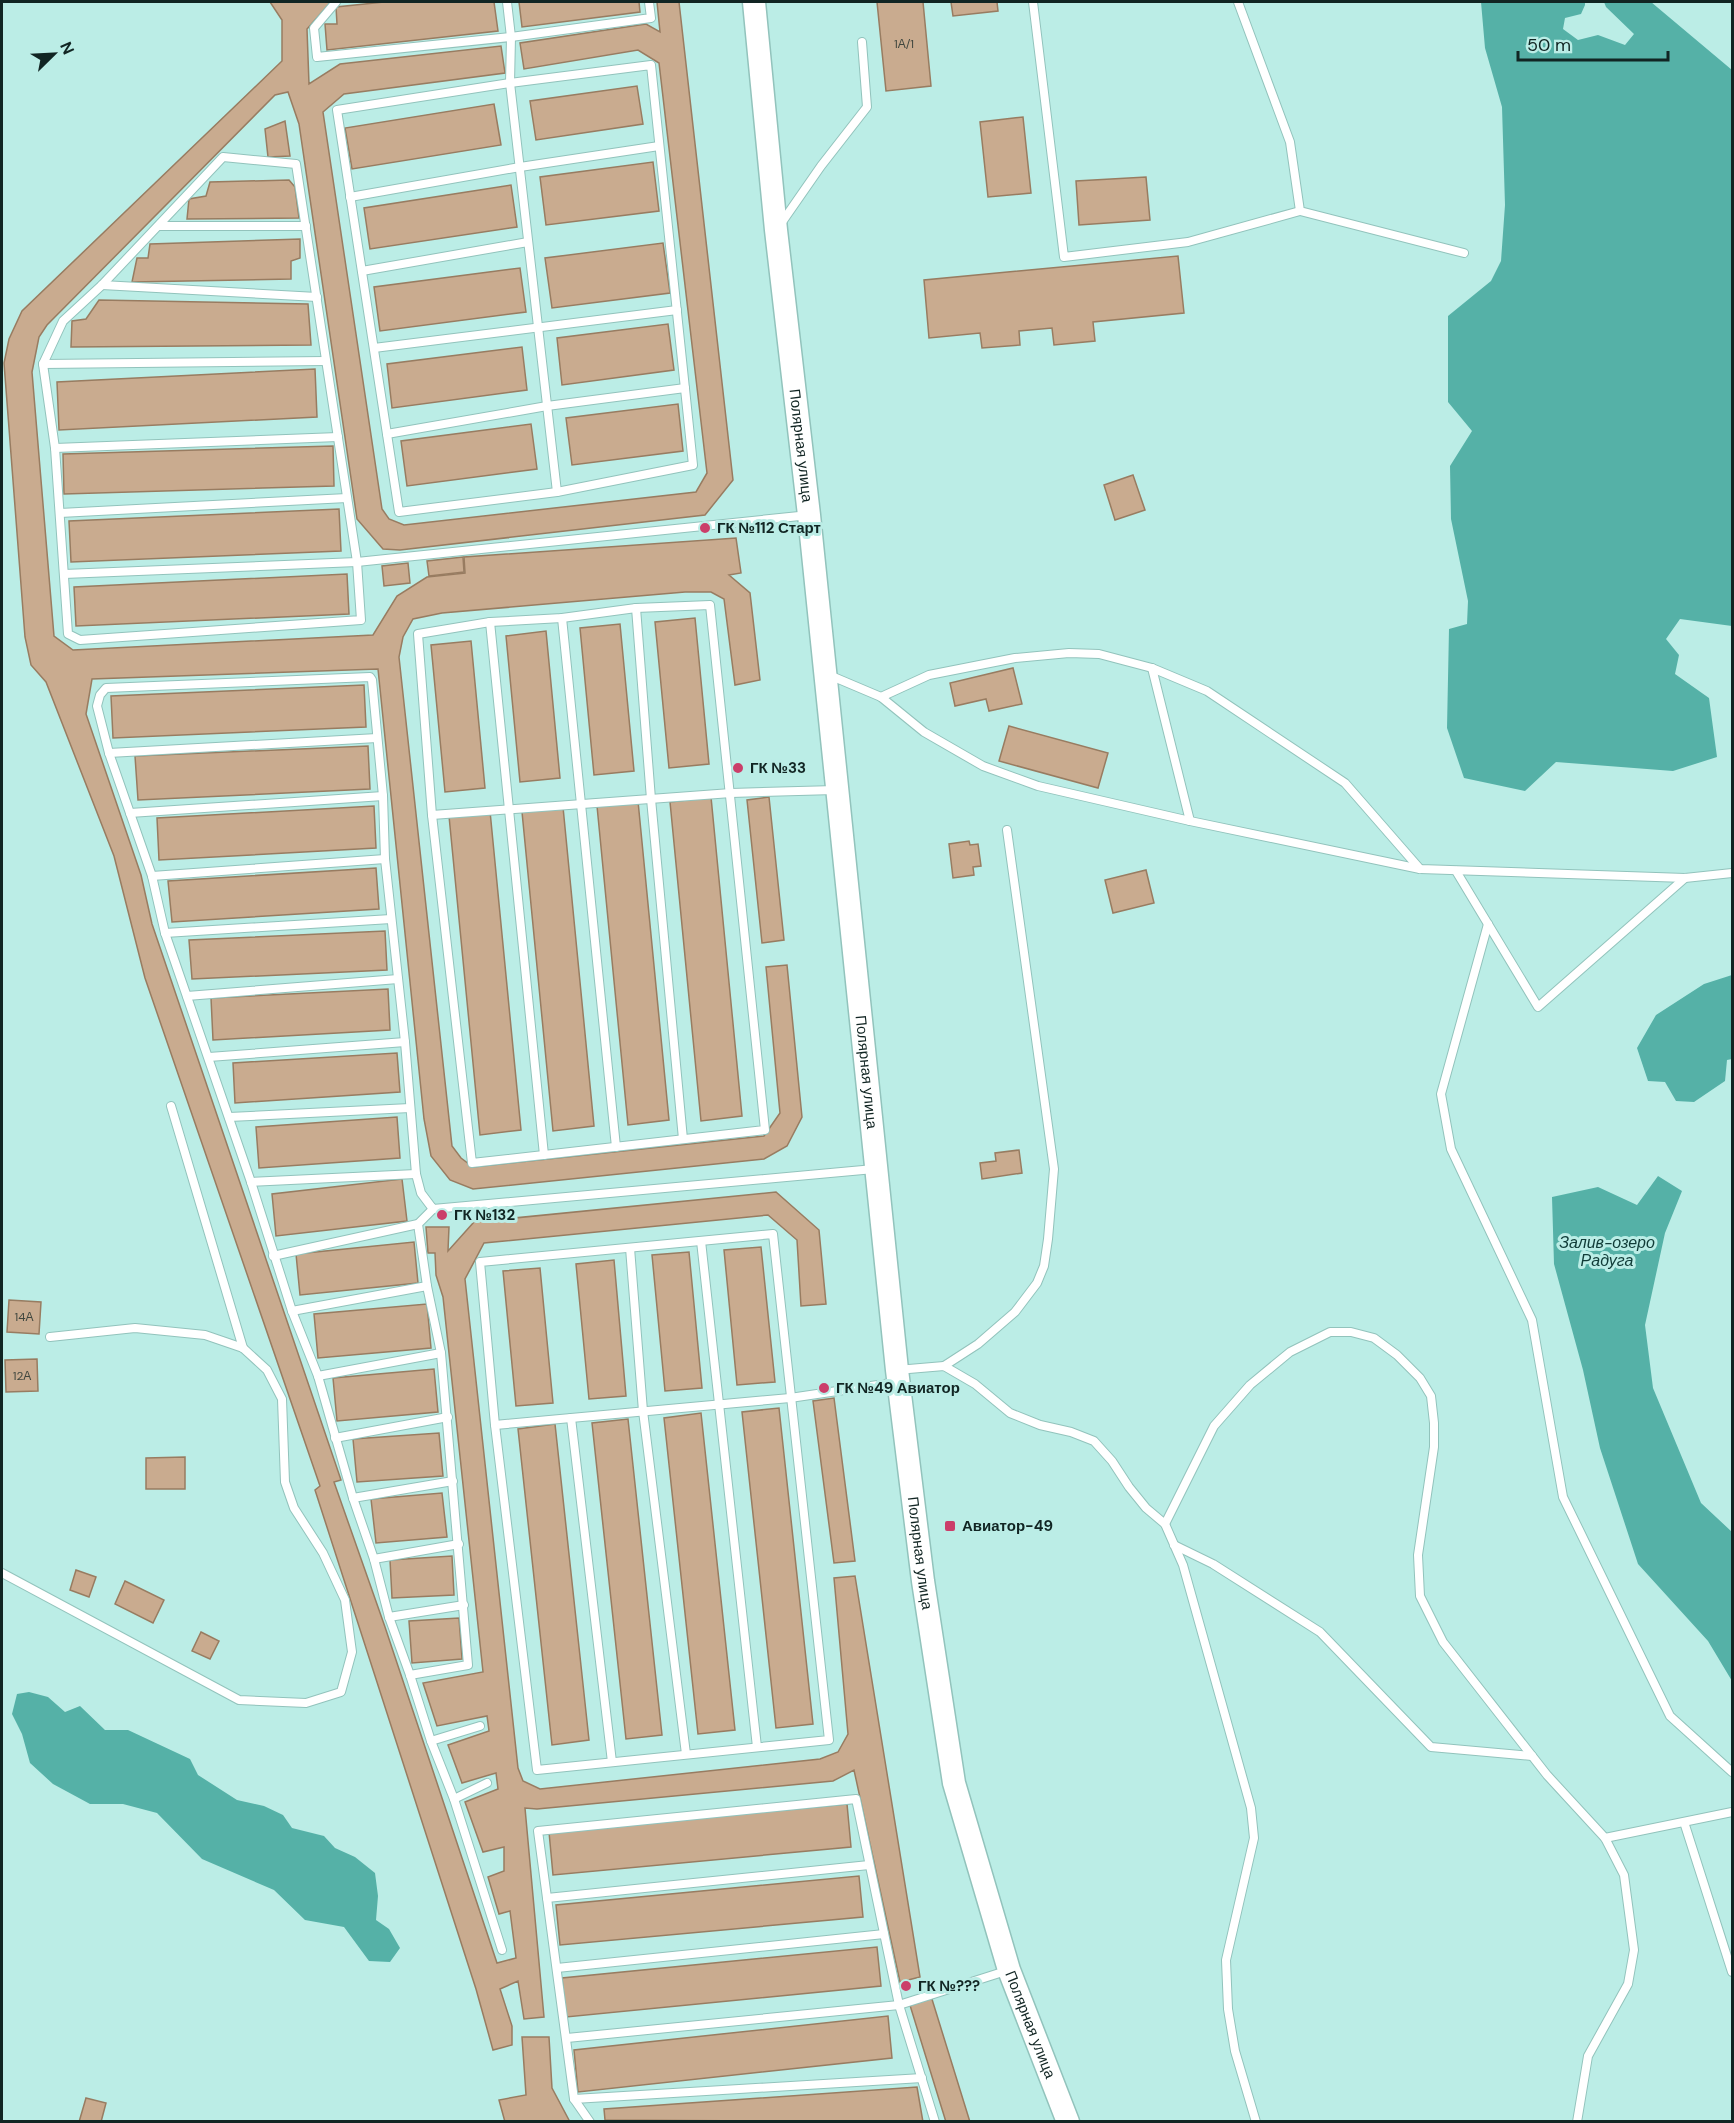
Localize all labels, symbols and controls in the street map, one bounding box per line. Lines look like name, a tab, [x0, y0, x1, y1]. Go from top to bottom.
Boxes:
north arrow	[24, 24, 84, 84]
scale bar	[1518, 24, 1668, 62]
text: 50 m	[1527, 33, 1571, 57]
house number: 1А/1	[894, 36, 914, 52]
text: N	[55, 39, 79, 58]
street label: Полярная улица	[784, 388, 818, 504]
place label: ГК №112 Старт	[717, 518, 821, 538]
marker: ГК №112 Старт	[698, 521, 712, 535]
place label: ГК №33	[750, 758, 806, 778]
marker: ГК №33	[731, 761, 745, 775]
street label: Полярная улица	[851, 1014, 882, 1131]
place label: ГК №132	[454, 1205, 515, 1225]
marker: ГК №132	[435, 1208, 449, 1222]
water label: Залив-озеро Радуга	[1559, 1232, 1655, 1271]
house number: 14А	[14, 1309, 34, 1325]
house number: 12А	[13, 1368, 31, 1384]
place label: ГК №49 Авиатор	[836, 1378, 960, 1398]
marker: ГК №49 Авиатор	[817, 1381, 831, 1395]
street label: Полярная улица	[903, 1495, 937, 1612]
place label: Авиатор-49	[962, 1516, 1053, 1536]
marker: Авиатор-49	[943, 1519, 957, 1533]
street label: Полярная улица	[1000, 1968, 1060, 2082]
place label: ГК №???	[918, 1976, 980, 1996]
marker: ГК №???	[899, 1979, 913, 1993]

